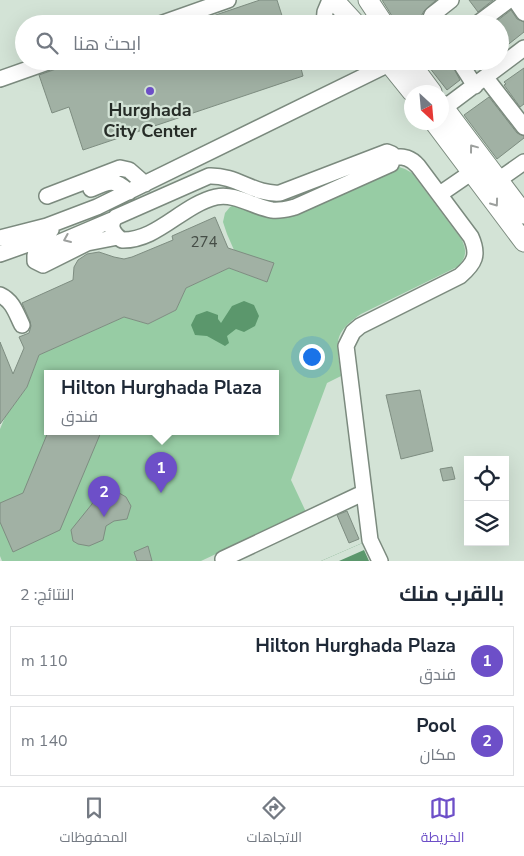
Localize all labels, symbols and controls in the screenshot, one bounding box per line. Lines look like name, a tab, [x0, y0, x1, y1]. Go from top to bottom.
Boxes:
search box	[15, 15, 509, 70]
icon: search	[33, 29, 61, 57]
text: ابحث هنا	[73, 31, 141, 57]
marker: Hurghada City Center	[144, 85, 156, 97]
north arrow	[404, 85, 449, 130]
place label: Hurghada City Center	[103, 98, 197, 143]
one-way arrow	[470, 144, 479, 154]
one-way arrow	[489, 197, 498, 207]
house number: 274	[190, 232, 218, 252]
one-way arrow	[63, 233, 72, 243]
your location	[299, 344, 325, 370]
popup	[44, 370, 279, 435]
text: Hilton Hurghada Plaza	[61, 375, 262, 401]
text: فندق	[61, 406, 98, 428]
pin: 1	[145, 452, 177, 493]
map controls	[464, 456, 509, 546]
button: locate	[464, 456, 509, 501]
pin: 2	[88, 476, 120, 517]
button: layers	[464, 501, 509, 546]
text: بالقرب منك	[399, 580, 504, 608]
text: النتائج: 2	[20, 584, 75, 606]
text: Hilton Hurghada Plaza	[255, 633, 456, 659]
text: 110 m	[21, 650, 68, 672]
text: 1	[482, 650, 492, 672]
text: فندق	[419, 664, 456, 686]
text: Pool	[416, 713, 456, 739]
text: 140 m	[21, 730, 68, 752]
text: 2	[482, 730, 492, 752]
text: مكان	[420, 744, 456, 766]
tab: المحفوظات	[59, 794, 128, 850]
tab: الاتجاهات	[247, 794, 302, 850]
tab: الخريطة	[421, 794, 465, 850]

